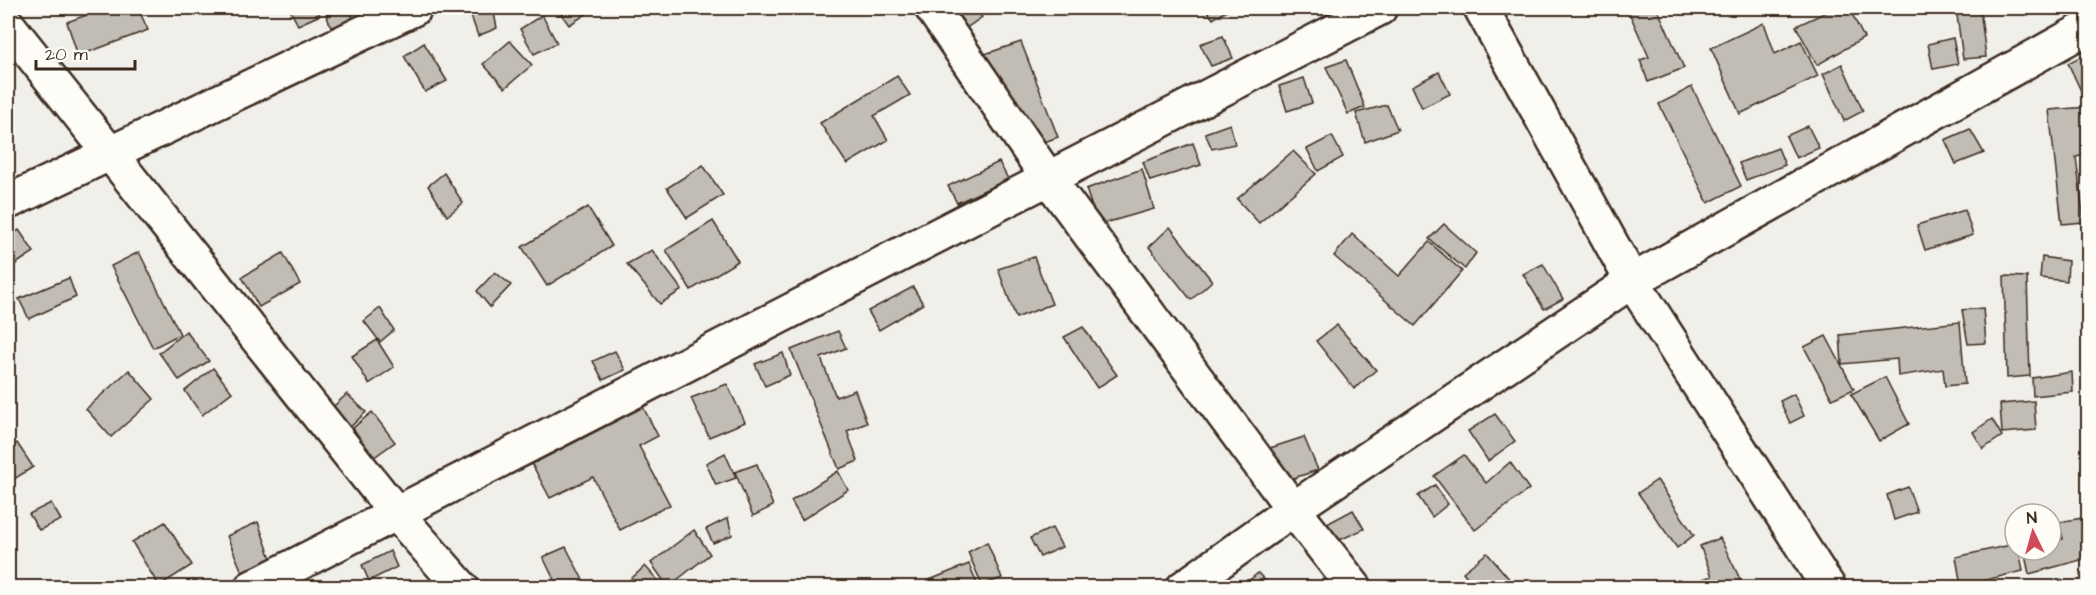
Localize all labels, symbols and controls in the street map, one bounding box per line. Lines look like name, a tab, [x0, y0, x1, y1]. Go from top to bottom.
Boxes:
scale bar	[36, 33, 135, 71]
text: 20 m	[45, 42, 88, 67]
north arrow	[2003, 502, 2063, 562]
text: N	[2026, 507, 2038, 529]

